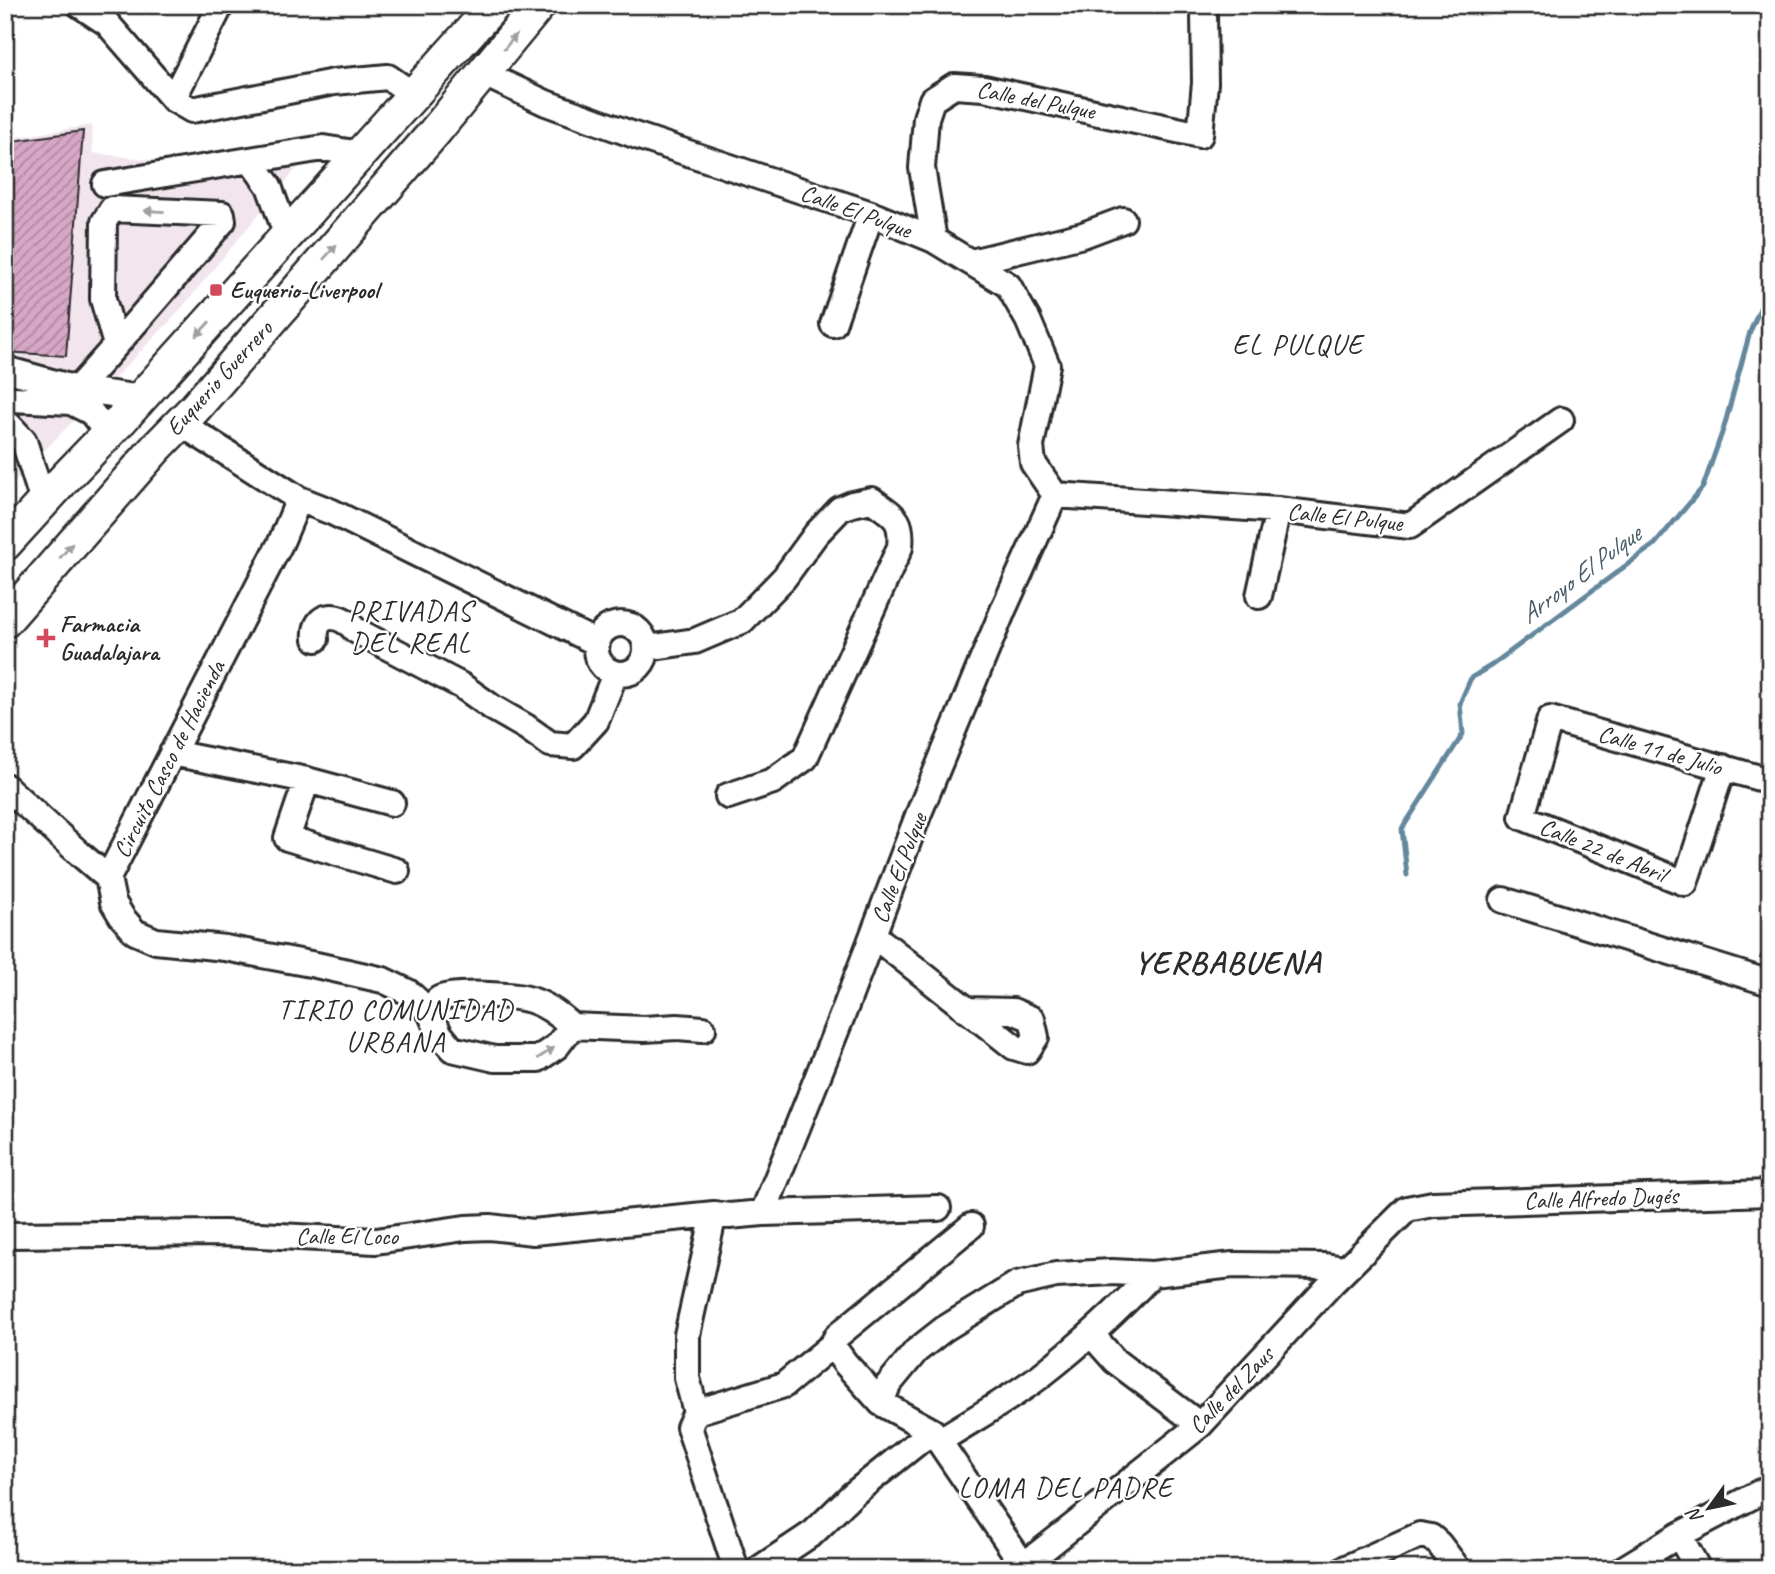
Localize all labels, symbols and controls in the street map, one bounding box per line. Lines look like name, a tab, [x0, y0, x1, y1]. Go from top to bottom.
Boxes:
one-way arrow	[502, 33, 517, 51]
street label: Calle del Pulque	[974, 74, 1100, 127]
street label: Calle El Pulque	[797, 177, 917, 246]
one-way arrow	[143, 206, 165, 217]
one-way arrow	[322, 243, 338, 261]
place label: Euquerio-Liverpool	[230, 275, 383, 305]
marker: Euquerio-Liverpool	[208, 282, 224, 298]
street label: Euquerio Guerrero	[159, 313, 280, 442]
one-way arrow	[195, 320, 211, 338]
district label: EL PULQUE	[1232, 327, 1365, 362]
street label: Calle El Pulque	[1286, 496, 1406, 538]
water label: Arroyo El Pulque	[1513, 516, 1650, 631]
one-way arrow	[58, 542, 74, 560]
district label: PRIVADAS DEL REAL	[349, 593, 477, 660]
place label: Farmacia Guadalajara	[60, 609, 161, 667]
marker: Farmacia Guadalajara	[38, 630, 54, 646]
street label: Circuito Casco de Hacienda	[106, 654, 232, 863]
street label: Calle 11 de Julio	[1595, 718, 1727, 782]
street label: Calle El Pulque	[864, 807, 934, 927]
street label: Calle 22 de Abril	[1535, 811, 1674, 890]
district label: YERBABUENA	[1134, 942, 1322, 983]
district label: TIRIO COMUNIDAD URBANA	[278, 992, 515, 1059]
one-way arrow	[536, 1046, 556, 1059]
street label: Calle Alfredo Dugés	[1523, 1180, 1681, 1216]
street label: Calle El Loco	[296, 1221, 399, 1251]
street label: Calle del Zaus	[1182, 1339, 1281, 1440]
district label: LOMA DEL PADRE	[958, 1470, 1175, 1505]
north arrow	[1674, 1472, 1744, 1542]
text: N	[1681, 1503, 1709, 1528]

